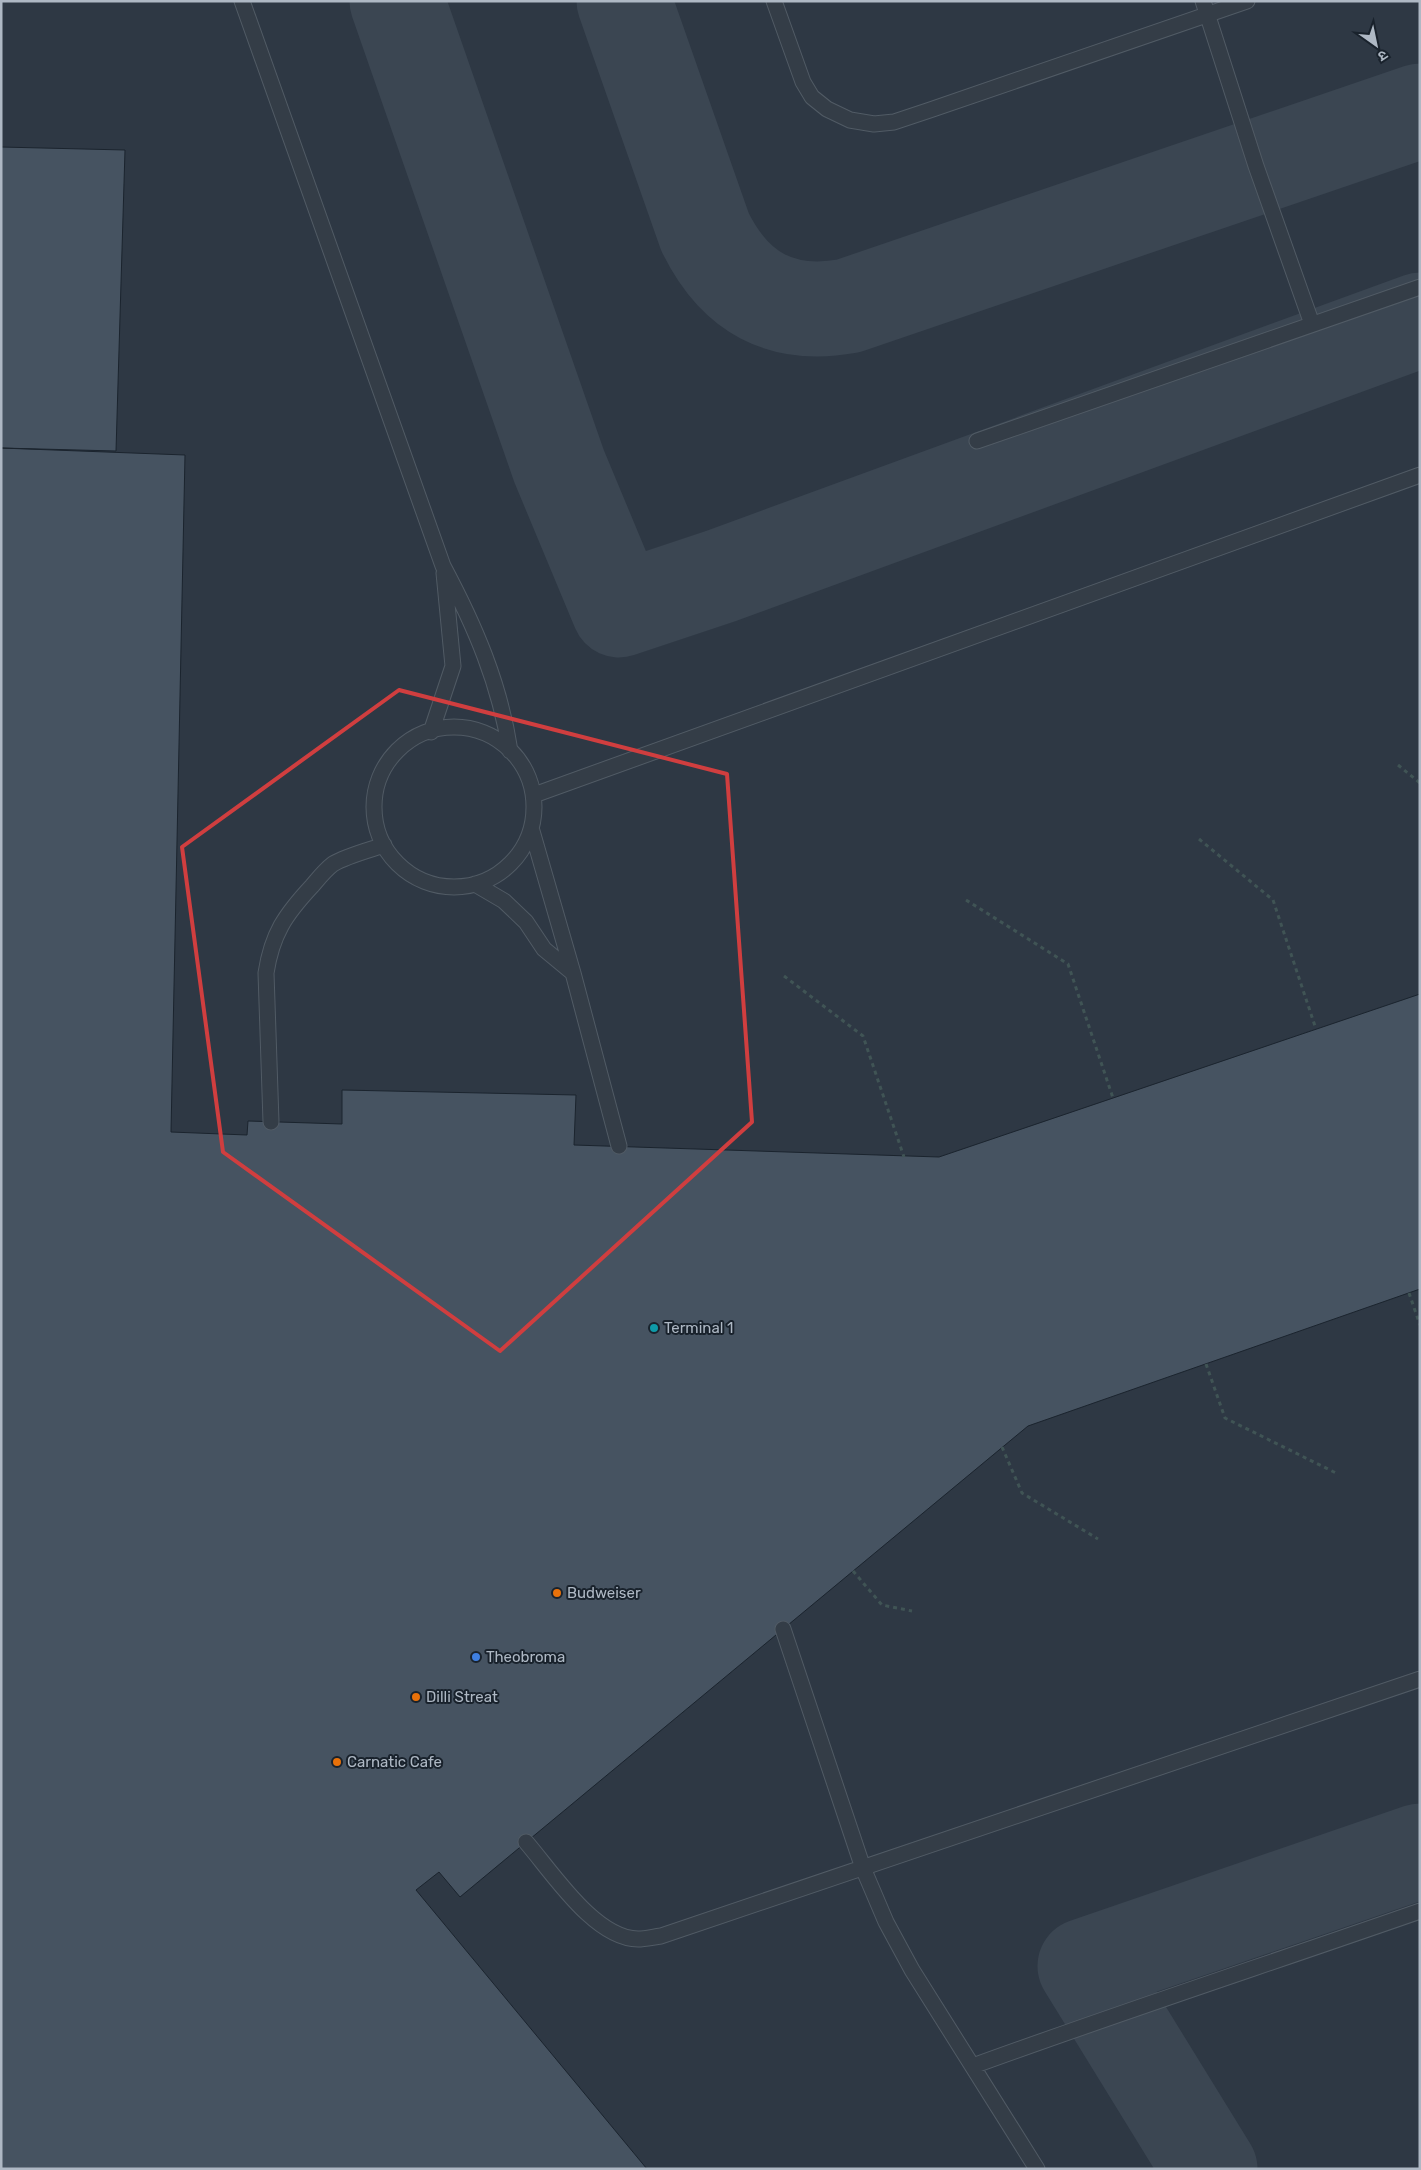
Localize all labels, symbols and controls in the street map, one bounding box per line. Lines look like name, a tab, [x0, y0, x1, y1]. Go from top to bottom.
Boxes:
north arrow	[1351, 20, 1401, 70]
text: उ	[1374, 46, 1391, 65]
place label: Terminal 1	[664, 1319, 733, 1337]
marker: Terminal 1	[648, 1322, 660, 1334]
place label: Budweiser	[567, 1584, 641, 1602]
marker: Budweiser	[551, 1587, 563, 1599]
place label: Theobroma	[486, 1648, 565, 1666]
marker: Theobroma	[470, 1651, 482, 1663]
place label: Dilli Streat	[426, 1688, 498, 1706]
marker: Dilli Streat	[410, 1691, 422, 1703]
place label: Carnatic Cafe	[347, 1753, 442, 1771]
marker: Carnatic Cafe	[331, 1756, 343, 1768]

